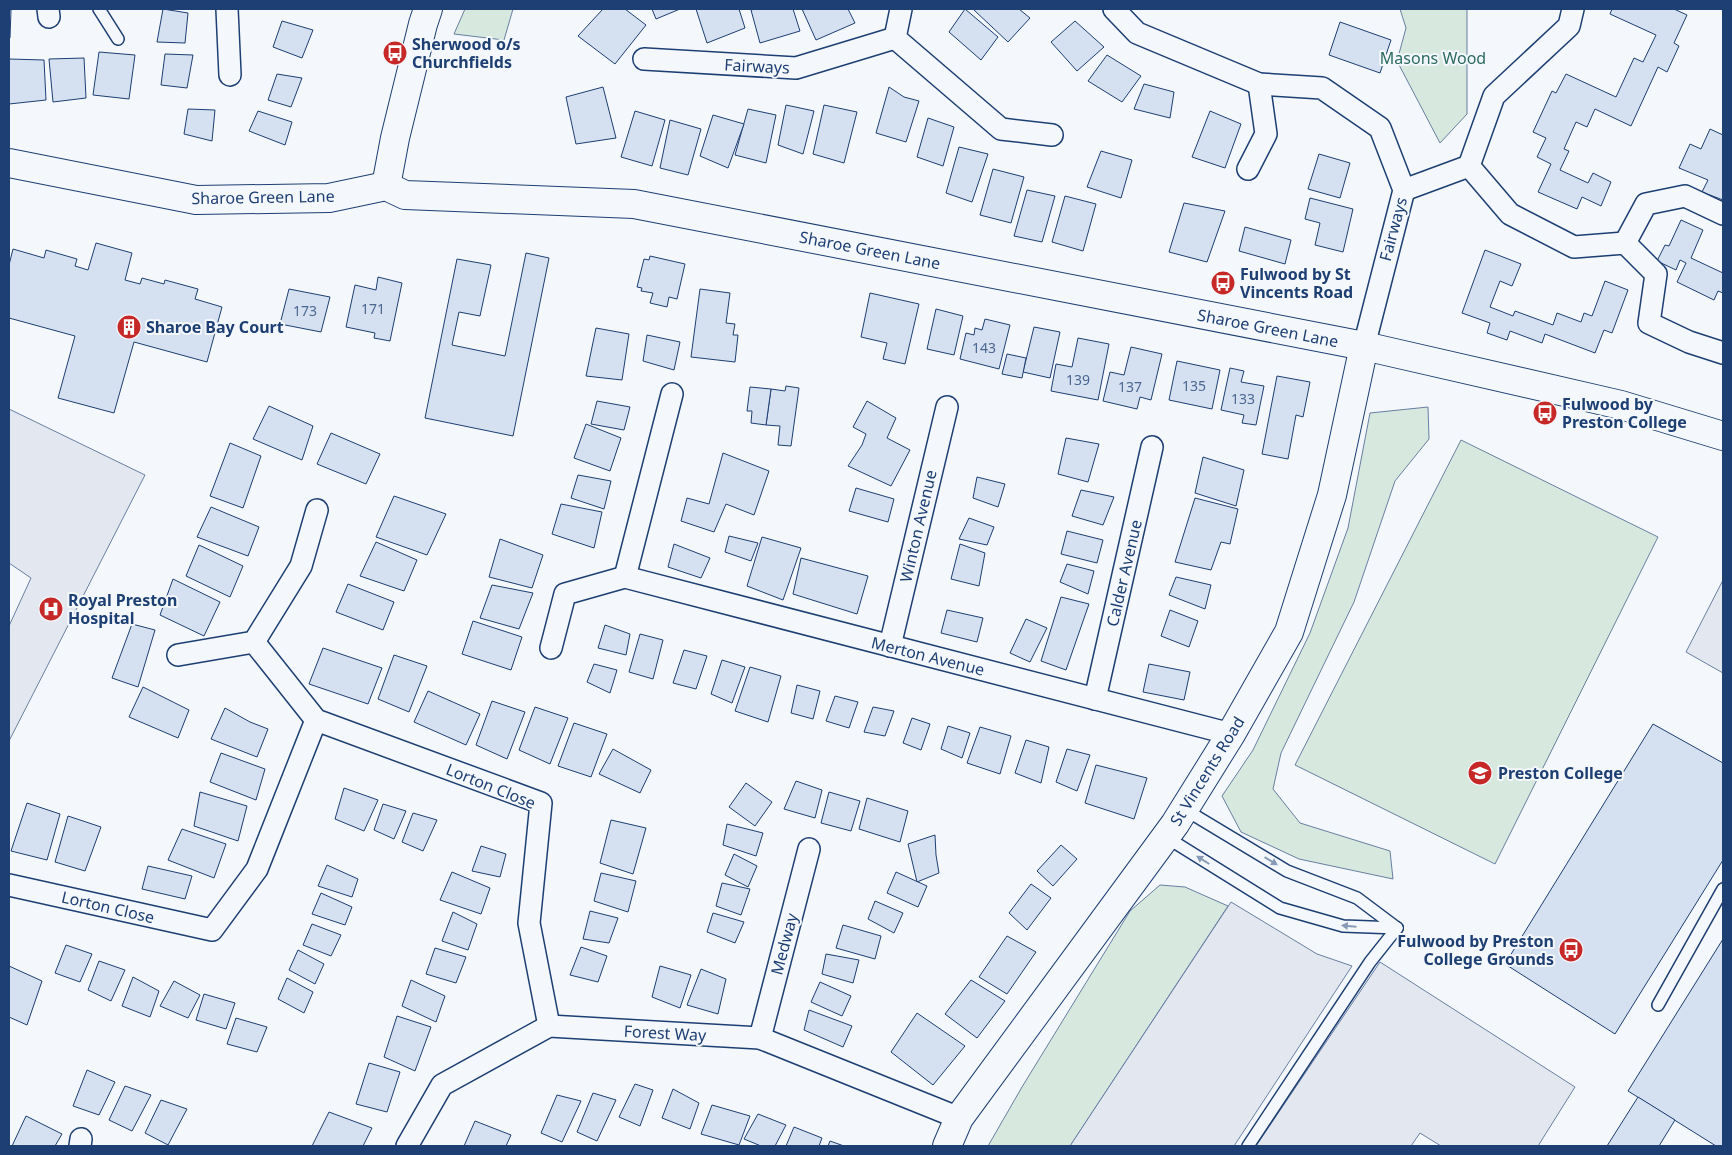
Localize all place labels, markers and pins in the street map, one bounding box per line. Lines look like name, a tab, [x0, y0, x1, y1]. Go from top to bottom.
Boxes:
place label: Sherwood o/s Churchfields	[412, 33, 521, 73]
bus stop icon: Sherwood o/s Churchfields	[382, 40, 408, 66]
place label: Fulwood by St Vincents Road	[1240, 263, 1353, 303]
bus stop icon: Fulwood by St Vincents Road	[1210, 270, 1236, 296]
building icon: Sharoe Bay Court	[116, 314, 142, 340]
place label: Sharoe Bay Court	[146, 316, 284, 338]
place label: Fulwood by Preston College	[1562, 393, 1687, 433]
bus stop icon: Fulwood by Preston College	[1532, 400, 1558, 426]
place label: Royal Preston Hospital	[68, 589, 178, 629]
hospital icon: Royal Preston Hospital	[38, 596, 64, 622]
school or university icon: Preston College	[1467, 760, 1493, 786]
place label: Preston College	[1498, 762, 1623, 784]
place label: Fulwood by Preston College Grounds	[1397, 930, 1554, 970]
bus stop icon: Fulwood by Preston College Grounds	[1558, 937, 1584, 963]

